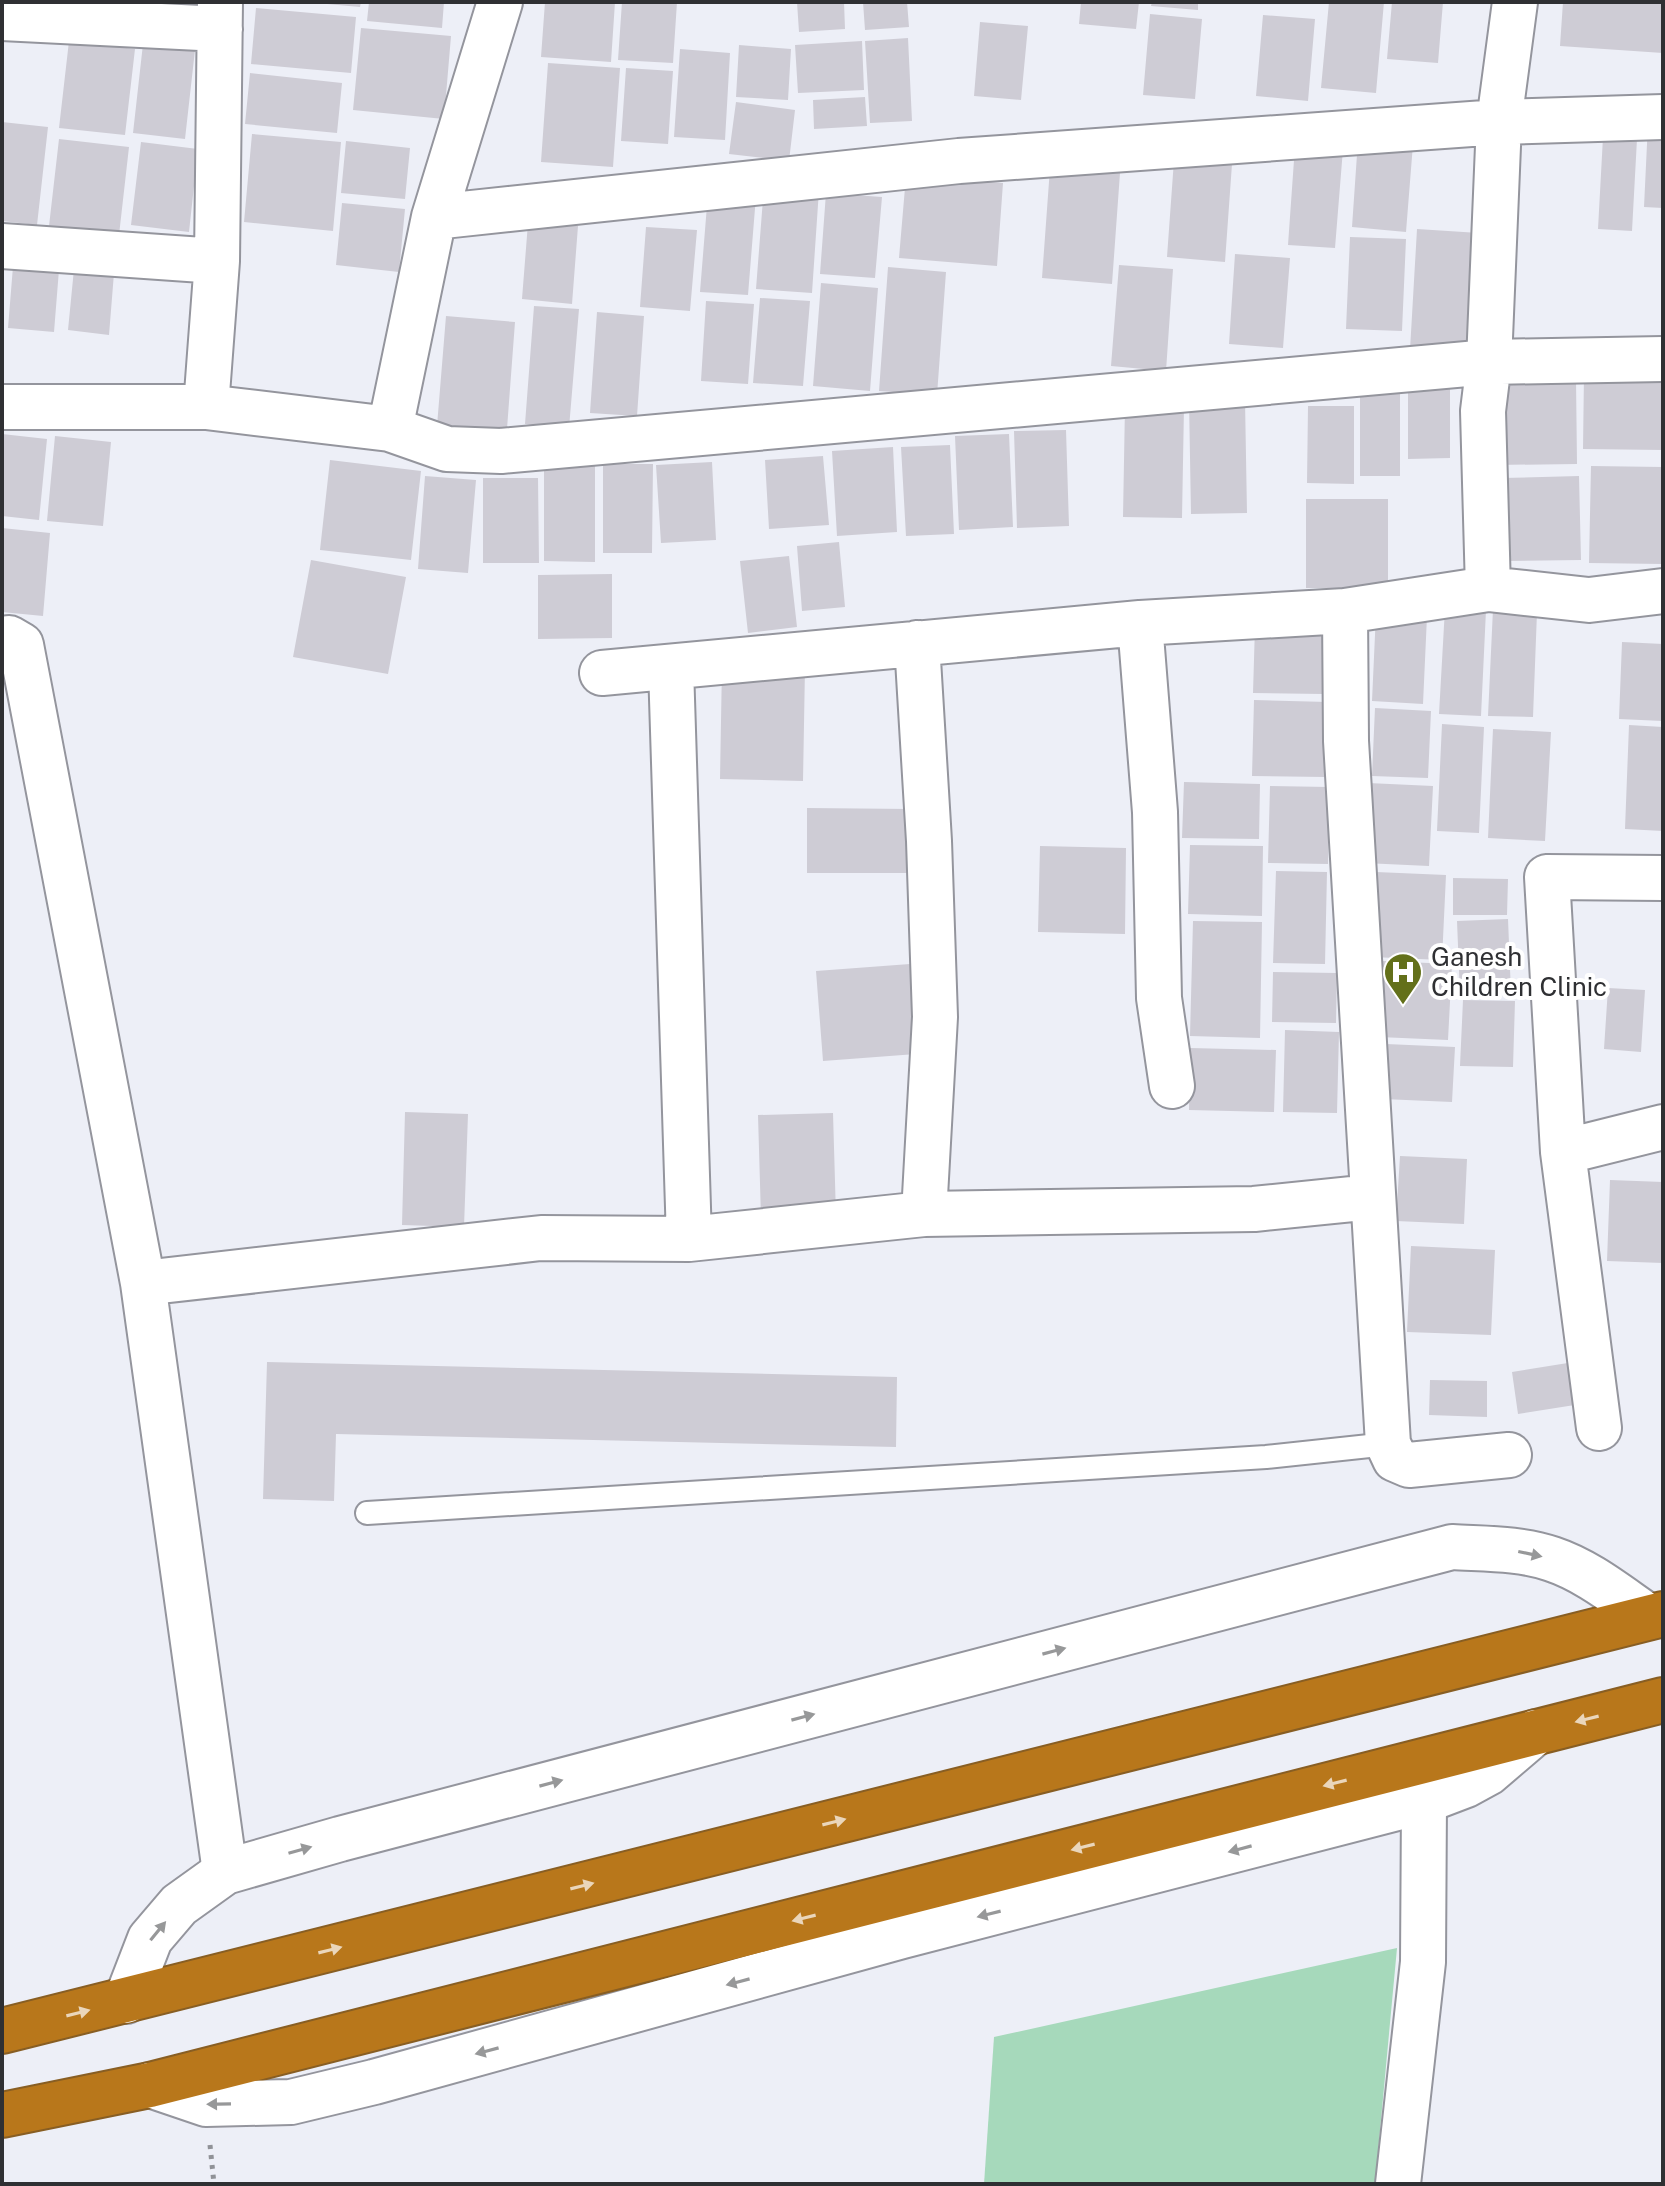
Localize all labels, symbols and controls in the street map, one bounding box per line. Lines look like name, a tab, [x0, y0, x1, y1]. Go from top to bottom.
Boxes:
place label: Ganesh Children Clinic	[1431, 941, 1607, 1002]
hospital icon: Ganesh Children Clinic	[1382, 951, 1424, 1006]
one-way arrow	[1517, 1548, 1542, 1561]
one-way arrow	[1042, 1645, 1067, 1657]
one-way arrow	[790, 1711, 815, 1723]
one-way arrow	[1575, 1714, 1600, 1726]
one-way arrow	[539, 1777, 564, 1789]
one-way arrow	[1323, 1778, 1348, 1790]
one-way arrow	[822, 1816, 847, 1828]
one-way arrow	[1071, 1842, 1096, 1854]
one-way arrow	[288, 1843, 312, 1856]
one-way arrow	[1228, 1844, 1253, 1856]
one-way arrow	[570, 1879, 595, 1892]
one-way arrow	[976, 1909, 1001, 1921]
one-way arrow	[792, 1913, 817, 1925]
one-way arrow	[149, 1921, 166, 1941]
one-way arrow	[318, 1943, 343, 1955]
one-way arrow	[725, 1976, 750, 1988]
one-way arrow	[65, 2006, 90, 2018]
one-way arrow	[474, 2045, 498, 2058]
one-way arrow	[206, 2097, 231, 2110]

